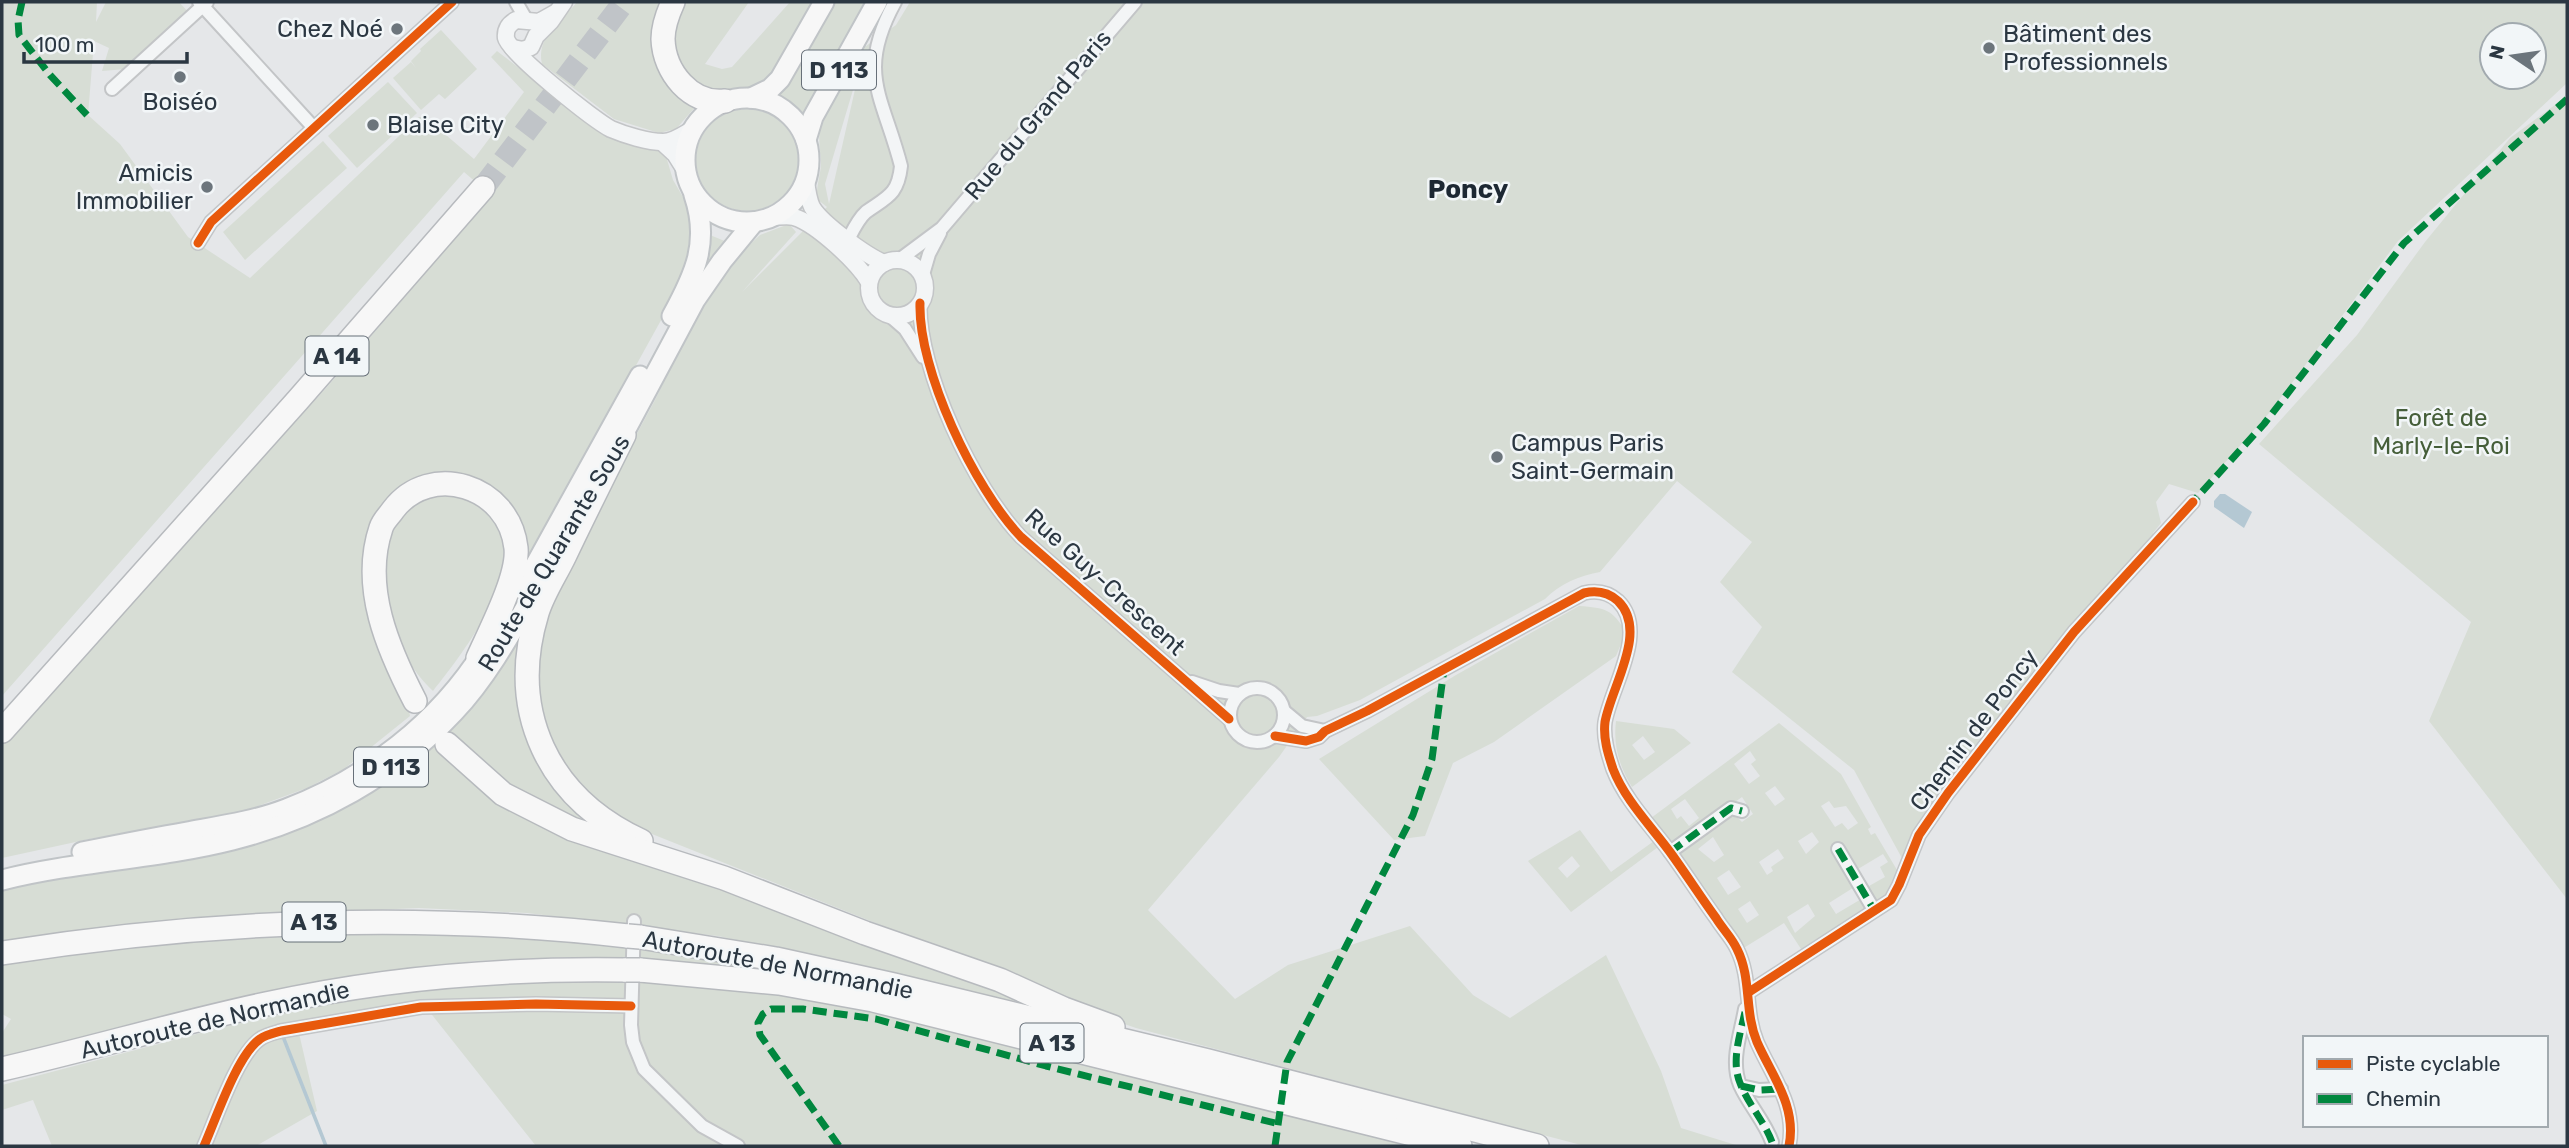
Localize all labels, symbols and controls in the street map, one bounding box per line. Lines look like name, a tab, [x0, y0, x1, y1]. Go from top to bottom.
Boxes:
place label: Chez Noé	[277, 15, 383, 43]
place label: Bâtiment des Professionnels	[2003, 20, 2168, 76]
scale bar	[24, 21, 187, 65]
marker: Chez Noé	[389, 21, 405, 37]
north arrow	[2478, 21, 2548, 91]
street label: Rue du Grand Paris	[959, 24, 1117, 206]
text: 100 m	[35, 32, 94, 57]
marker: Bâtiment des Professionnels	[1981, 40, 1997, 56]
text: N	[2484, 43, 2510, 62]
road number: D 113	[802, 50, 876, 90]
marker: Boiséo	[172, 69, 188, 85]
place label: Boiséo	[142, 88, 218, 116]
place label: Blaise City	[387, 111, 504, 139]
marker: Blaise City	[365, 117, 381, 133]
place label: Amicis Immobilier	[76, 159, 193, 215]
district label: Poncy	[1428, 174, 1509, 205]
marker: Amicis Immobilier	[199, 179, 215, 195]
road number: A 14	[306, 336, 368, 376]
park label: Forêt de Marly-le-Roi	[2372, 404, 2510, 460]
place label: Campus Paris Saint-Germain	[1511, 429, 1674, 485]
street label: Route de Quarante Sous	[472, 430, 636, 676]
marker: Campus Paris Saint-Germain	[1489, 449, 1505, 465]
street label: Rue Guy-Crescent	[1019, 503, 1191, 661]
street label: Chemin de Poncy	[1904, 644, 2044, 816]
road number: D 113	[354, 748, 428, 786]
road number: A 13	[282, 903, 346, 942]
street label: Autoroute de Normandie	[640, 925, 916, 1005]
street label: Autoroute de Normandie	[78, 975, 352, 1065]
road number: A 13	[1020, 1024, 1084, 1062]
legend	[2303, 1036, 2548, 1127]
text: Piste cyclable	[2366, 1051, 2501, 1076]
text: Chemin	[2366, 1086, 2441, 1111]

